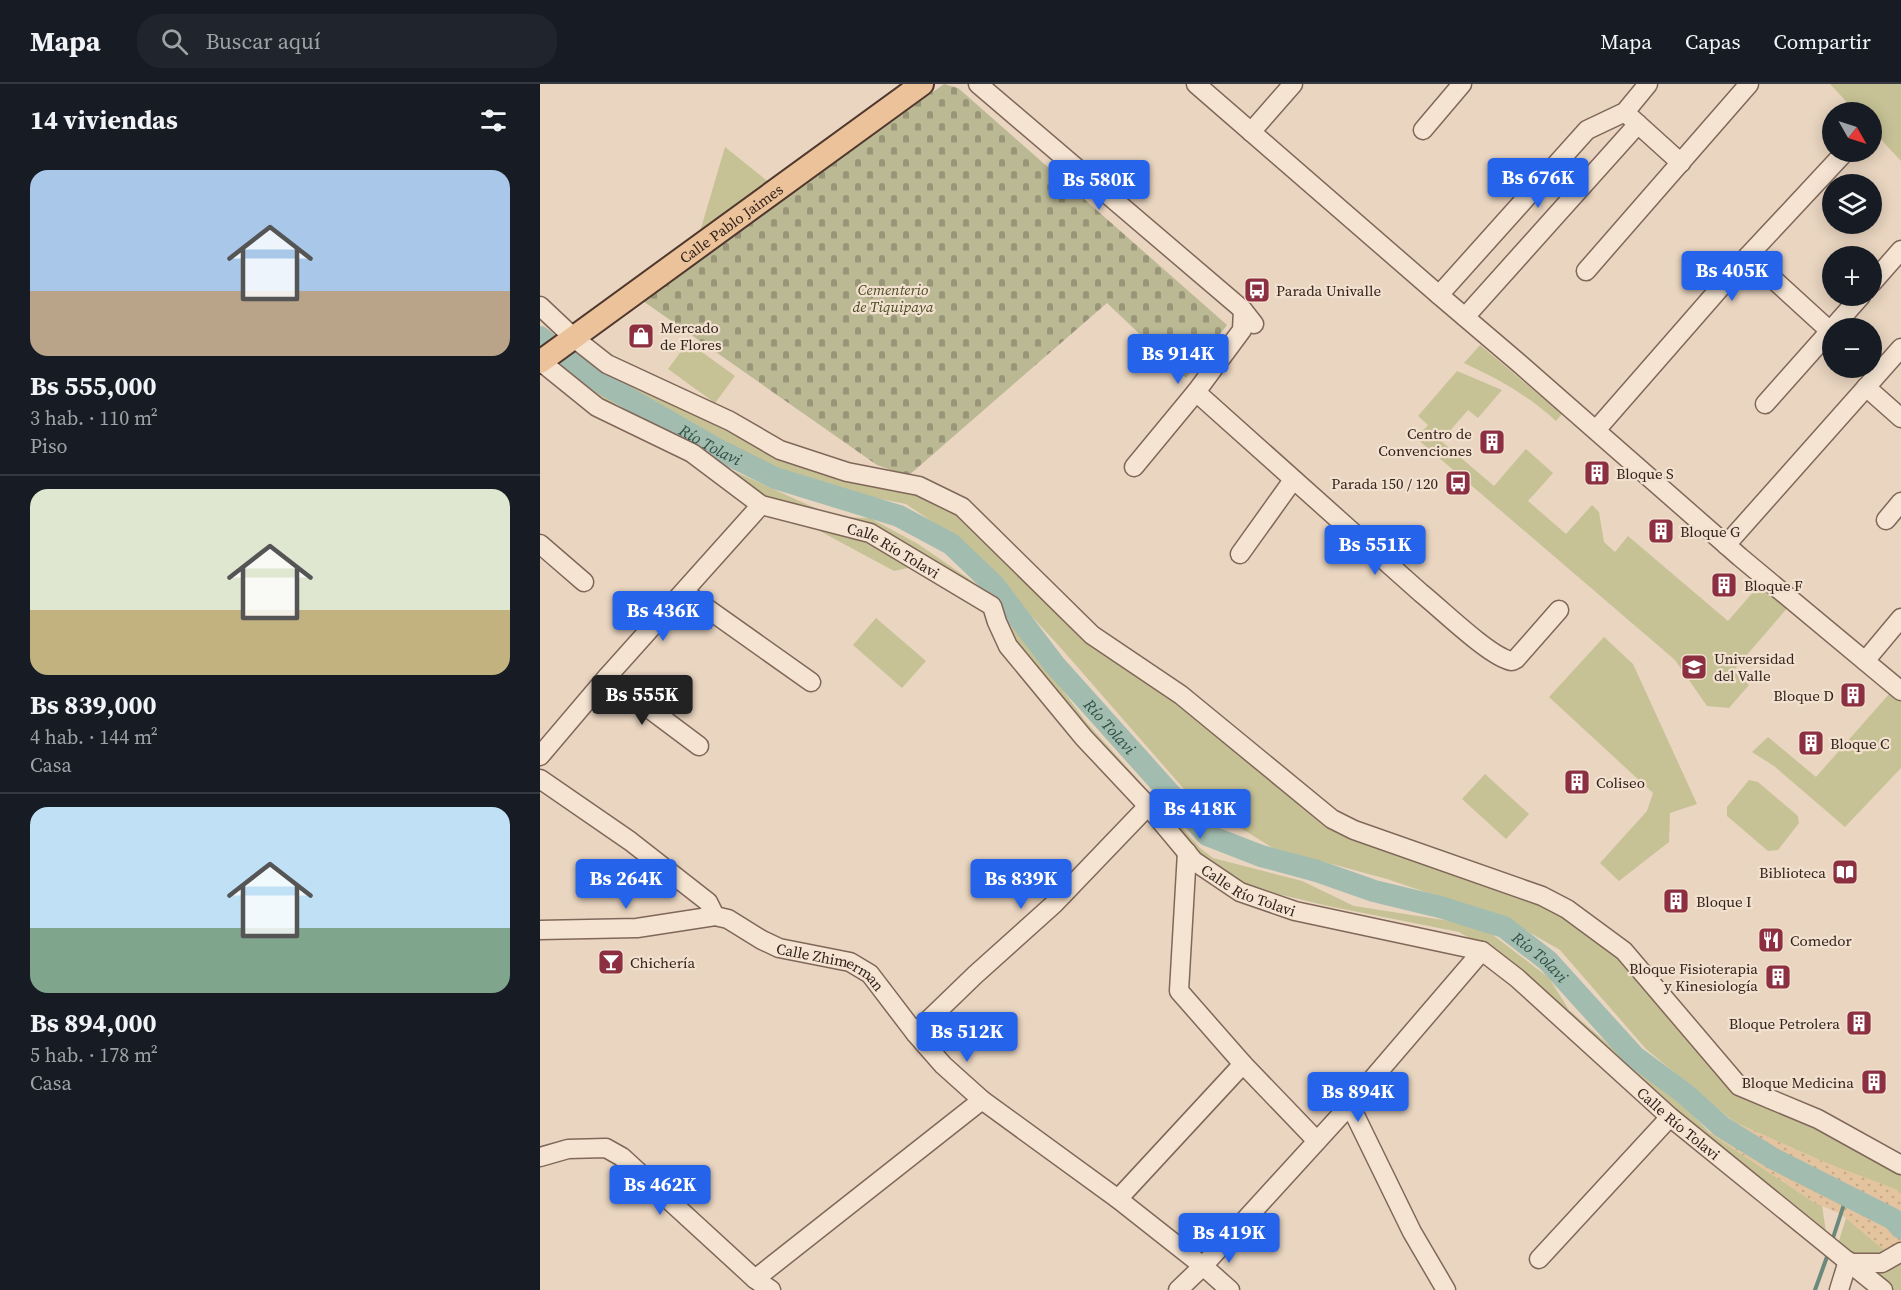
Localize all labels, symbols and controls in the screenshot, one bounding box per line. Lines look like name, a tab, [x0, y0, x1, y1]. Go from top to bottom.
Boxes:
search box	[137, 14, 557, 68]
text: Mapa	[30, 22, 101, 60]
icon: search	[158, 25, 191, 58]
text: Buscar aquí	[206, 26, 321, 56]
text: Mapa	[1600, 27, 1652, 56]
text: Capas	[1685, 27, 1741, 56]
text: Compartir	[1774, 27, 1871, 56]
text: 14 viviendas	[30, 102, 178, 138]
north arrow	[1822, 102, 1882, 162]
map controls	[1822, 102, 1882, 378]
icon: filters	[477, 104, 510, 137]
pin: Bs 676K	[1483, 158, 1593, 209]
pin: Bs 580K	[1044, 160, 1154, 211]
text: Bs 676K	[1502, 163, 1574, 191]
text: Bs 580K	[1063, 165, 1135, 193]
button: layers	[1822, 174, 1882, 234]
street label: Calle Pablo Jaimes	[675, 178, 787, 268]
icon: home	[216, 209, 324, 317]
button: +	[1822, 246, 1882, 306]
pin: Bs 405K	[1677, 251, 1787, 302]
text: Bs 405K	[1696, 256, 1768, 284]
bus stop icon: Parada Univalle	[1242, 275, 1272, 305]
park label: Cementerio de Tiquipaya	[852, 279, 934, 317]
place label: Parada Univalle	[1276, 280, 1381, 301]
place label: Mercado de Flores	[660, 317, 721, 355]
button: −	[1822, 318, 1882, 378]
shop icon: Mercado de Flores	[626, 321, 656, 351]
pin: Bs 914K	[1123, 334, 1233, 385]
text: Bs 914K	[1142, 339, 1214, 367]
text: Bs 555,000	[30, 368, 157, 404]
text: 3 hab. · 110 m²	[30, 404, 158, 432]
water label: Río Tolavi	[674, 418, 745, 470]
place label: Centro de Convenciones	[1378, 423, 1472, 461]
building icon: Centro de Convenciones	[1477, 427, 1507, 457]
text: Piso	[30, 432, 68, 460]
building icon: Bloque S	[1582, 458, 1612, 488]
place label: Bloque S	[1616, 463, 1674, 484]
bus stop icon: Parada 150 / 120	[1443, 468, 1473, 498]
place label: Parada 150 / 120	[1331, 473, 1438, 494]
building icon: Bloque G	[1646, 516, 1676, 546]
street label: Calle Río Tolavi	[845, 517, 944, 583]
place label: Bloque G	[1680, 521, 1740, 542]
pin: Bs 551K	[1320, 525, 1430, 576]
icon: home	[216, 528, 324, 636]
text: Bs 551K	[1339, 530, 1411, 558]
building icon: Bloque F	[1709, 570, 1739, 600]
place label: Bloque F	[1744, 575, 1803, 596]
pin: Bs 436K	[608, 591, 718, 642]
text: Bs 436K	[627, 596, 699, 624]
place label: Universidad del Valle	[1714, 648, 1795, 686]
school or university icon: Universidad del Valle	[1679, 652, 1709, 682]
pin: Bs 555K	[587, 675, 697, 726]
text: Bs 555K	[606, 680, 678, 708]
building icon: Bloque D	[1838, 680, 1868, 710]
place label: Bloque D	[1773, 685, 1834, 706]
text: Bs 839,000	[30, 687, 157, 723]
water label: Río Tolavi	[1078, 693, 1141, 759]
text: 4 hab. · 144 m²	[30, 723, 158, 751]
building icon: Bloque C	[1796, 728, 1826, 758]
place label: Bloque C	[1830, 733, 1890, 754]
text: Casa	[30, 751, 72, 779]
building icon: Coliseo	[1562, 767, 1592, 797]
place label: Coliseo	[1596, 772, 1645, 793]
pin: Bs 418K	[1145, 789, 1255, 840]
text: Bs 418K	[1164, 794, 1236, 822]
icon: home	[216, 846, 324, 954]
library icon: Biblioteca	[1830, 857, 1860, 887]
pin: Bs 264K	[571, 859, 681, 910]
pin: Bs 839K	[966, 859, 1076, 910]
street label: Calle Río Tolavi	[1197, 859, 1299, 921]
place label: Biblioteca	[1759, 862, 1826, 883]
text: Bs 264K	[590, 864, 662, 892]
text: Bs 839K	[985, 864, 1057, 892]
building icon: Bloque I	[1661, 886, 1691, 916]
place label: Bloque I	[1696, 891, 1752, 912]
restaurant icon: Comedor	[1756, 925, 1786, 955]
water label: Río Tolavi	[1507, 926, 1573, 987]
place label: Comedor	[1790, 930, 1853, 951]
street label: Calle Zhimerman	[775, 937, 890, 995]
bar icon: Chichería	[596, 947, 626, 977]
place label: Chichería	[630, 952, 696, 973]
place label: Bloque Fisioterapia y Kinesiología	[1629, 958, 1758, 996]
building icon: Bloque Fisioterapia y Kinesiología	[1763, 962, 1793, 992]
text: Bs 894,000	[30, 1005, 157, 1041]
building icon: Bloque Petrolera	[1844, 1008, 1874, 1038]
pin: Bs 512K	[912, 1012, 1022, 1063]
place label: Bloque Petrolera	[1729, 1013, 1840, 1034]
text: Bs 512K	[931, 1017, 1003, 1045]
text: 5 hab. · 178 m²	[30, 1041, 158, 1069]
building icon: Bloque Medicina	[1859, 1067, 1889, 1097]
text: Casa	[30, 1069, 72, 1097]
pin: Bs 894K	[1303, 1072, 1413, 1123]
place label: Bloque Medicina	[1742, 1072, 1854, 1093]
text: Bs 894K	[1322, 1077, 1394, 1105]
street label: Calle Río Tolavi	[1633, 1082, 1725, 1164]
pin: Bs 462K	[605, 1165, 715, 1216]
text: Bs 462K	[624, 1170, 696, 1198]
pin: Bs 419K	[1174, 1213, 1284, 1264]
text: Bs 419K	[1193, 1218, 1265, 1246]

